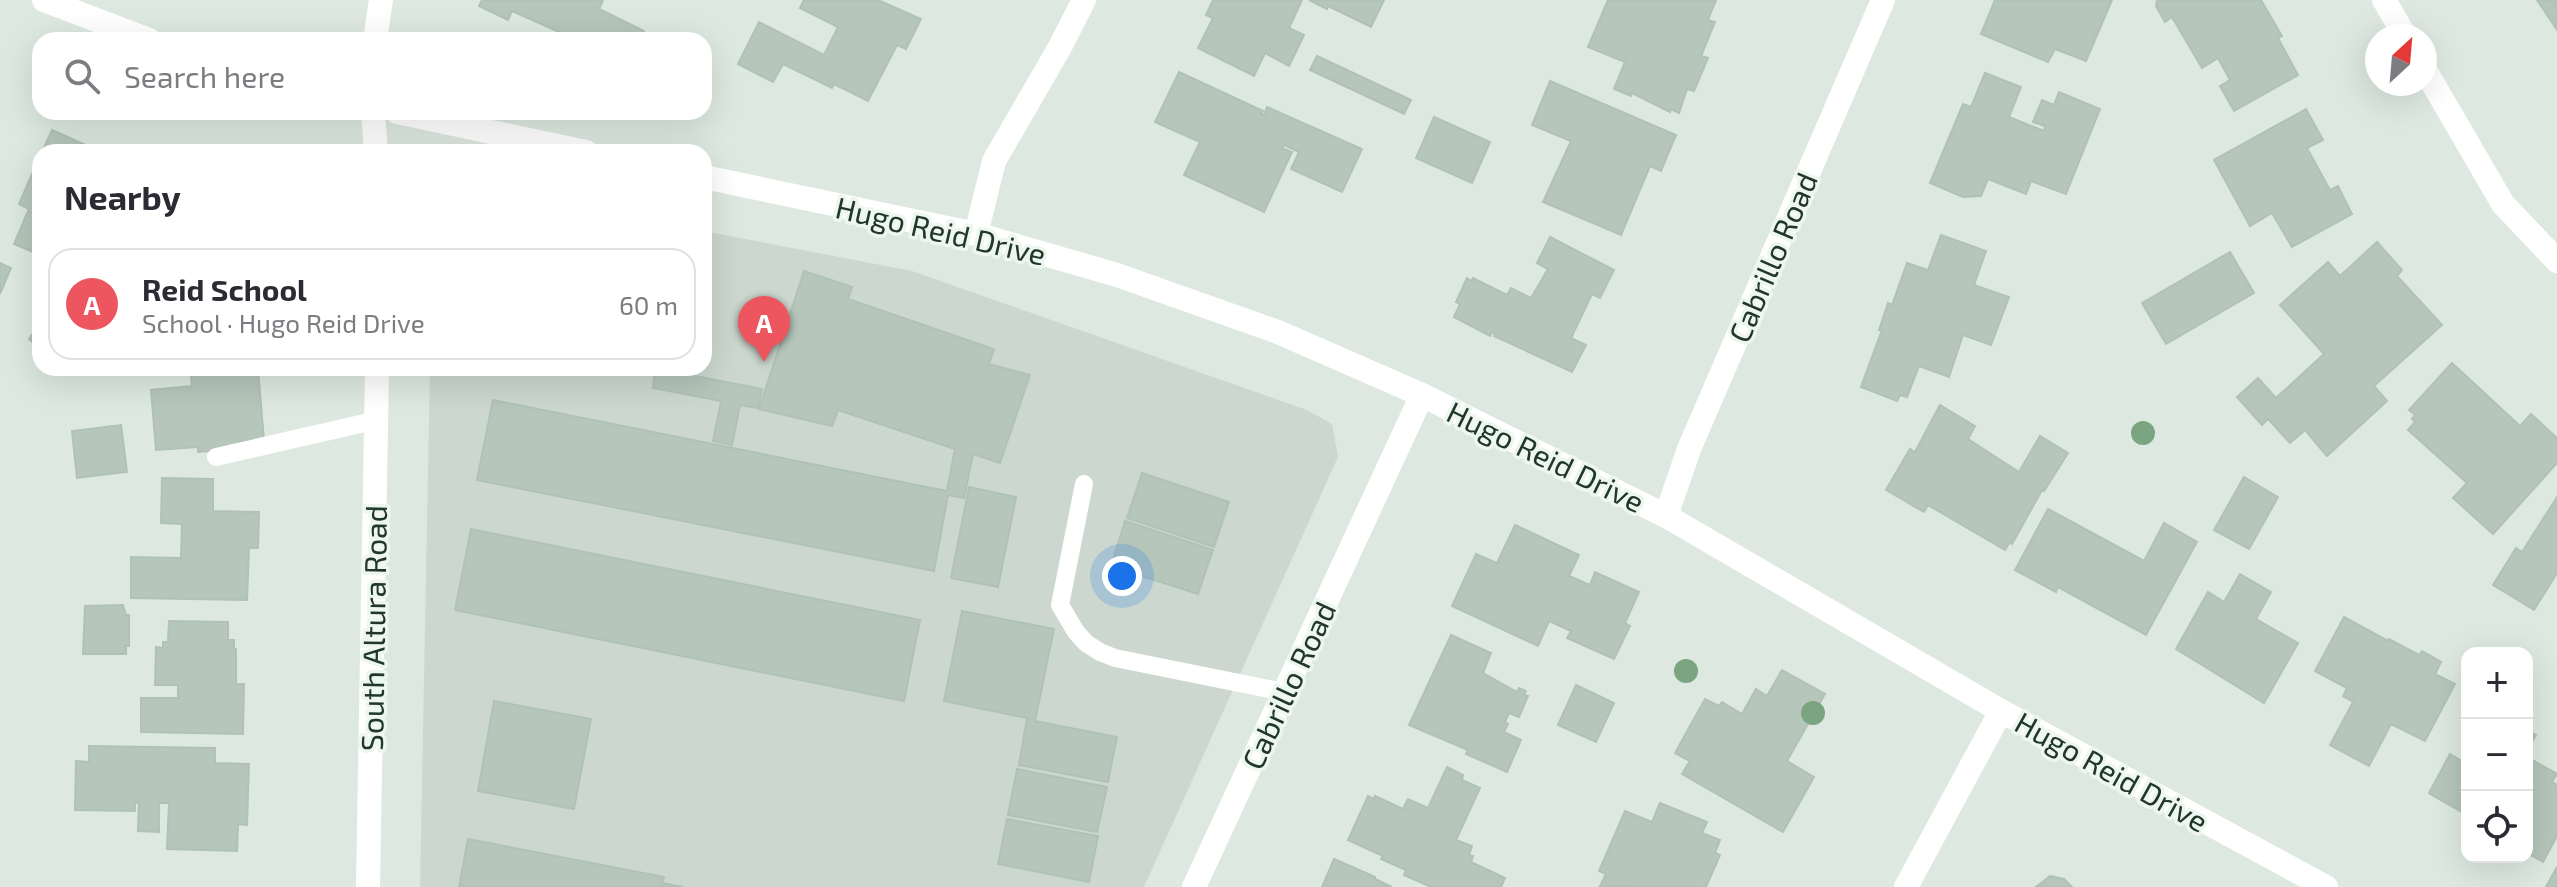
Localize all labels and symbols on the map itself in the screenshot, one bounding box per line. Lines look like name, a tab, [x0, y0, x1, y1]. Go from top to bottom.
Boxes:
north arrow	[2365, 24, 2437, 96]
street label: Cabrillo Road	[1720, 167, 1824, 347]
street label: Hugo Reid Drive	[832, 188, 1050, 272]
pin: A	[738, 296, 790, 362]
street label: Hugo Reid Drive	[1442, 393, 1650, 519]
street label: South Altura Road	[353, 505, 393, 751]
your location	[1102, 556, 1142, 596]
street label: Cabrillo Road	[1233, 595, 1343, 775]
street label: Hugo Reid Drive	[2009, 703, 2215, 839]

